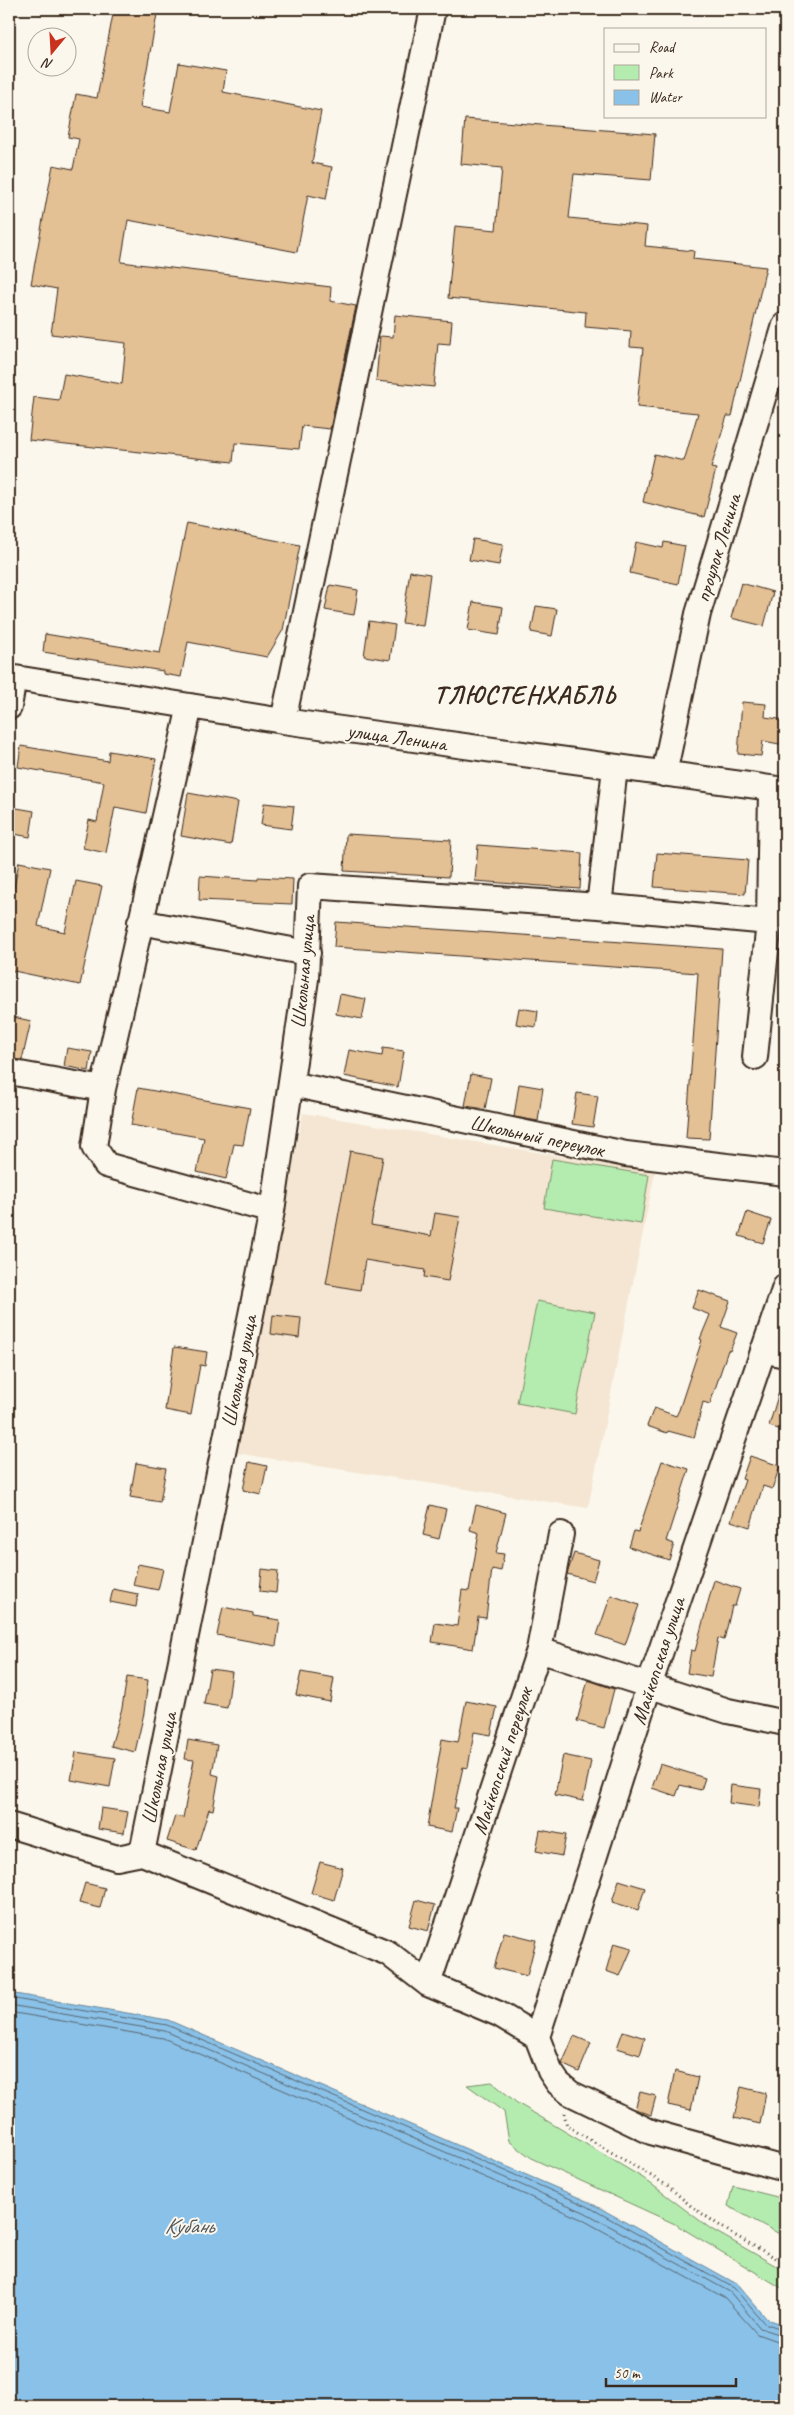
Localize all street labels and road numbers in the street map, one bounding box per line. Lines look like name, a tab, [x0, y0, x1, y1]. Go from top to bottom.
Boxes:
street label: проулок Ленина	[689, 488, 747, 605]
street label: улица Ленина	[344, 717, 451, 757]
street label: Школьная улица	[285, 912, 321, 1030]
street label: Школьный переулок	[468, 1109, 609, 1163]
street label: Школьная улица	[215, 1311, 263, 1429]
street label: Майкопская улица	[625, 1592, 692, 1728]
street label: Майкопский переулок	[466, 1682, 539, 1838]
street label: Школьная улица	[135, 1708, 183, 1826]

